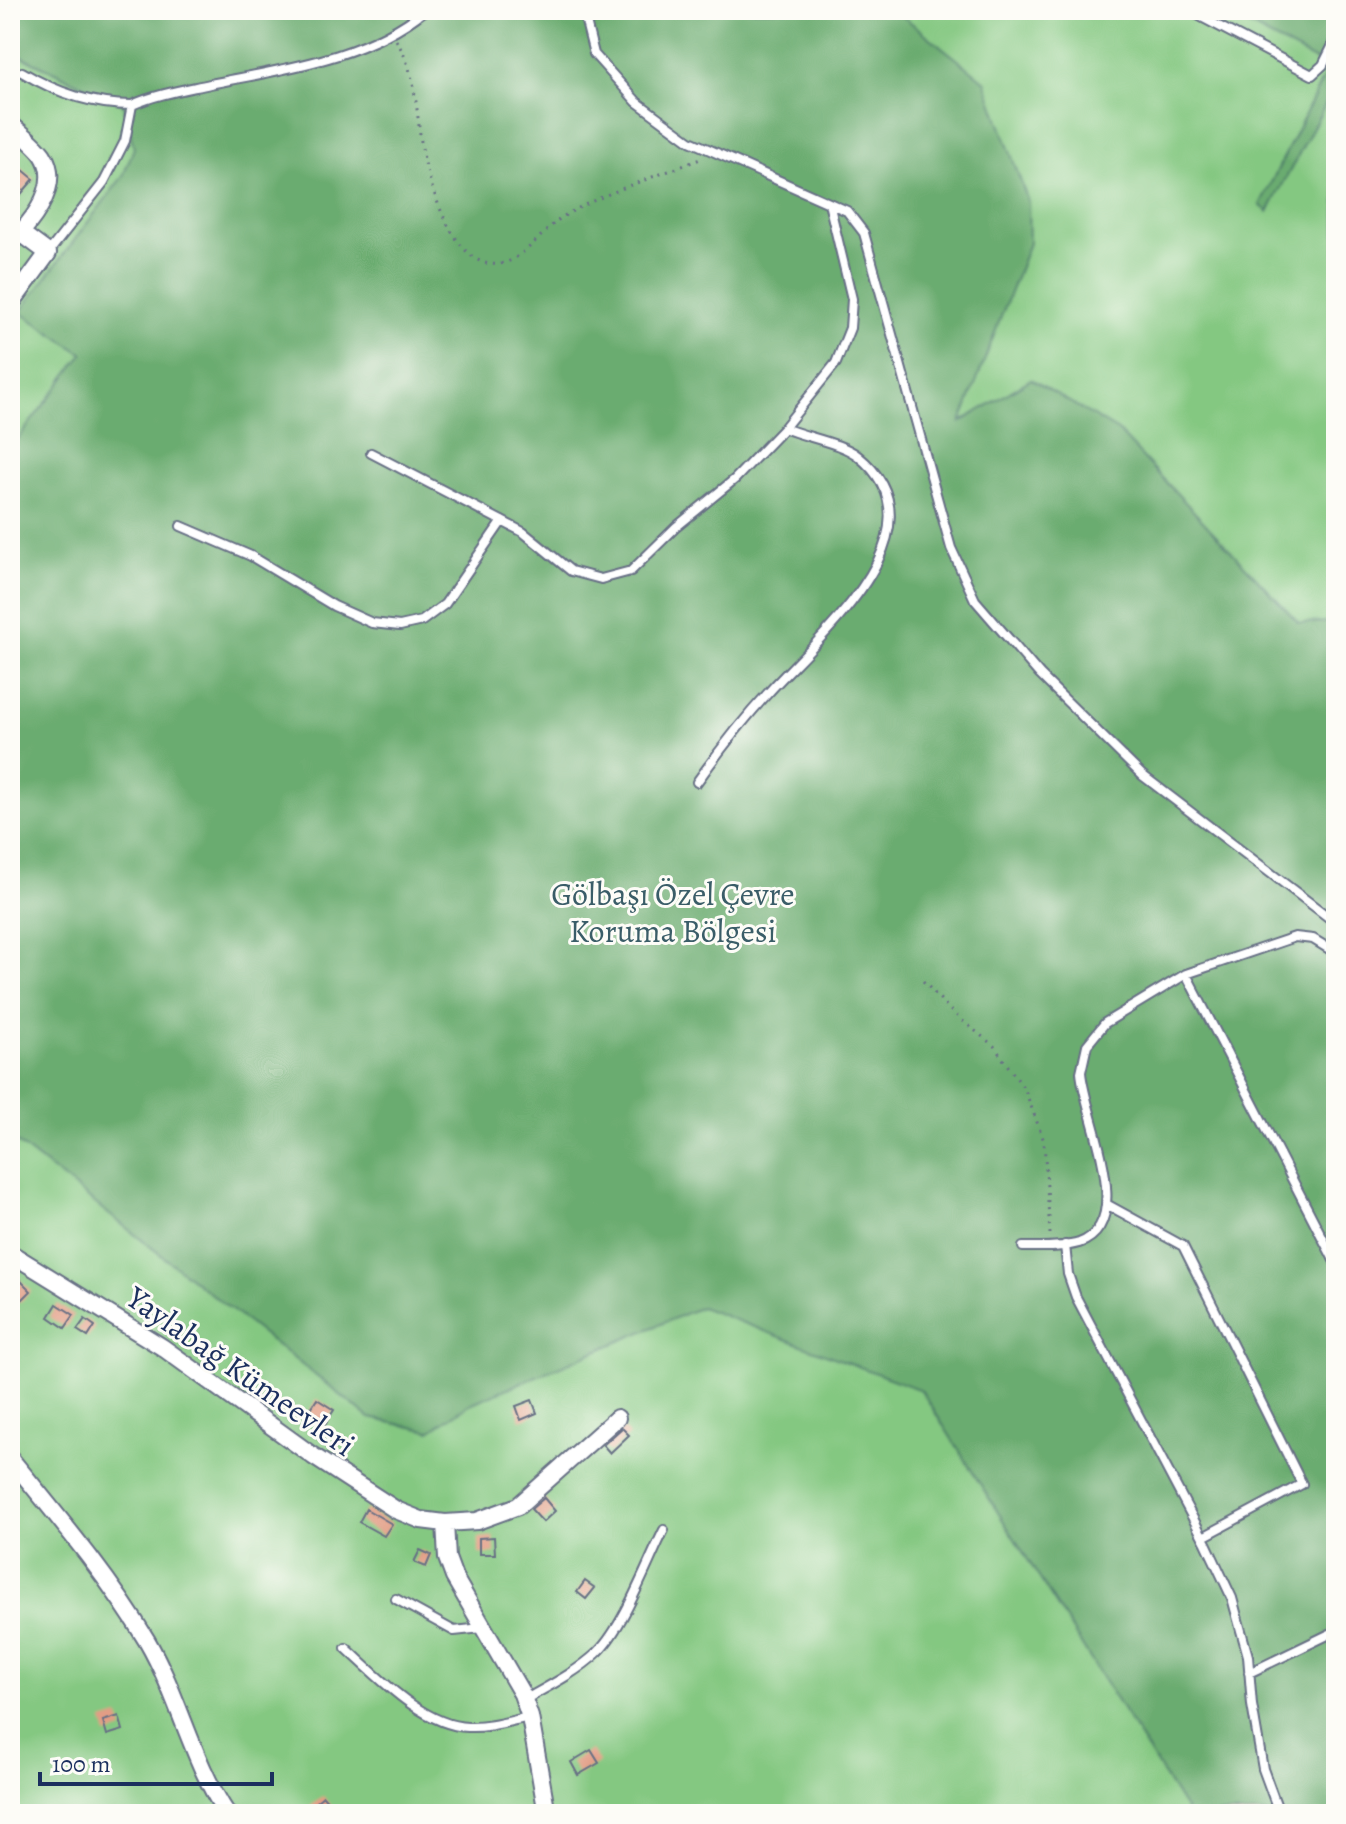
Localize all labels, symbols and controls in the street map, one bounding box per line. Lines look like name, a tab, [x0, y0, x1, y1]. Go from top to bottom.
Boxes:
park label: Gölbaşı Özel Çevre Koruma Bölgesi	[551, 872, 795, 953]
street label: Yaylabağ Kümeevleri	[117, 1275, 364, 1466]
scale bar	[40, 1736, 272, 1786]
text: 100 m	[52, 1748, 111, 1780]

